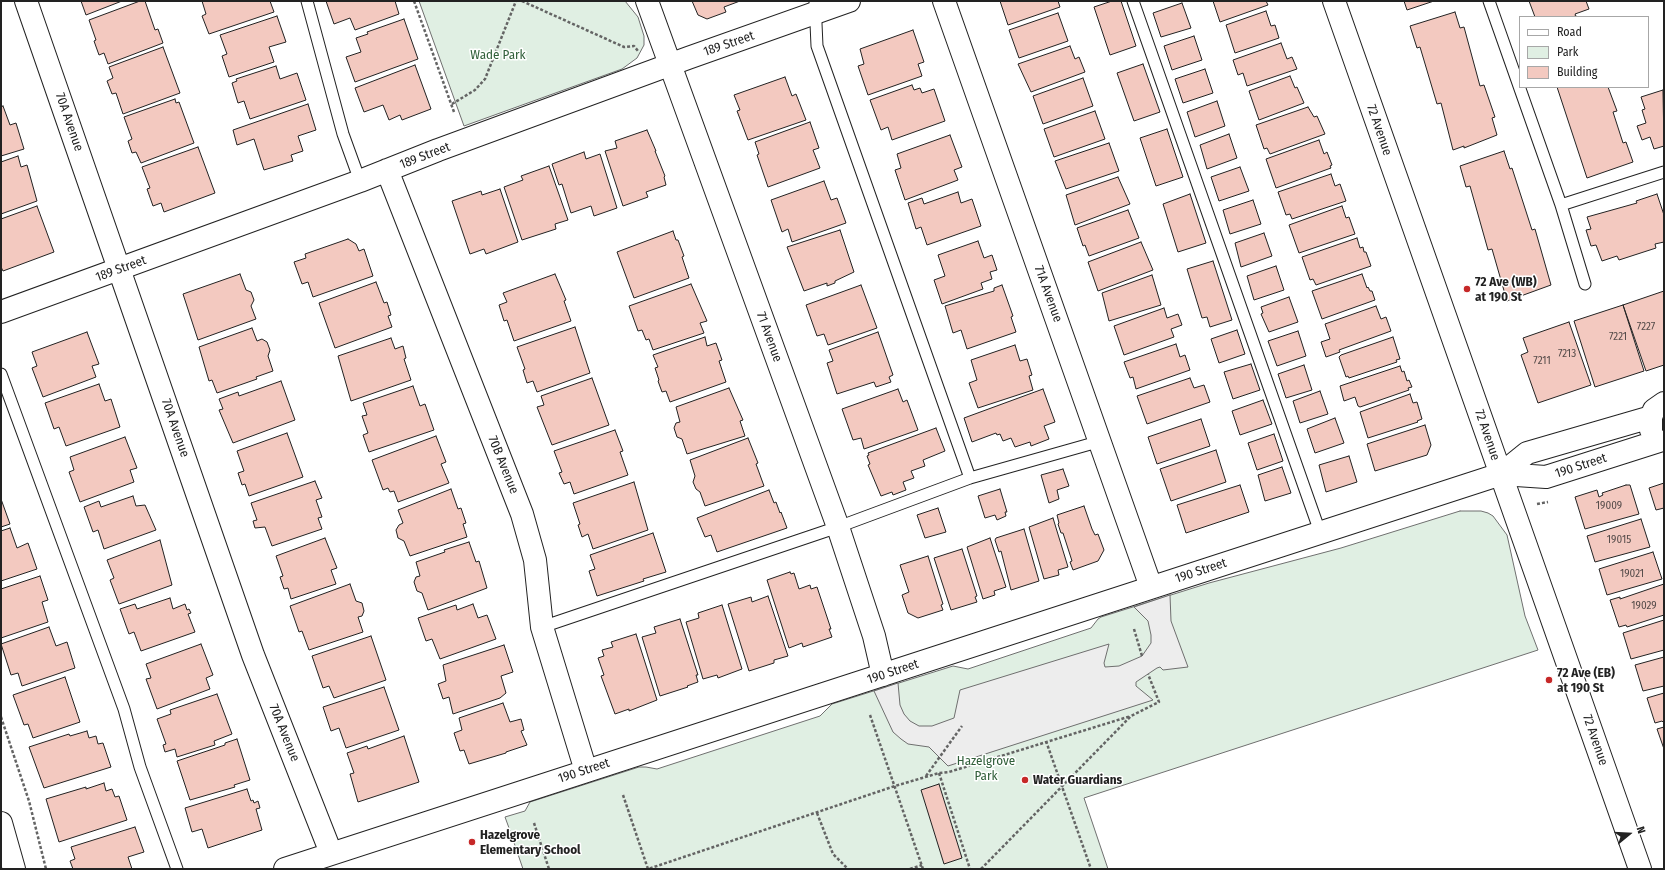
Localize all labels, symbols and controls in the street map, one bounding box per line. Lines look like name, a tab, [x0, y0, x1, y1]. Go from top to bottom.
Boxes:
legend	[1519, 16, 1649, 88]
text: Road	[1557, 25, 1582, 39]
street label: 189 Street	[702, 28, 756, 60]
text: Park	[1557, 45, 1578, 59]
park label: Wade Park	[470, 47, 526, 63]
text: Building	[1557, 65, 1597, 79]
street label: 70A Avenue	[52, 91, 86, 153]
street label: 72 Avenue	[1363, 102, 1395, 158]
street label: 189 Street	[398, 139, 452, 173]
street label: 189 Street	[94, 253, 148, 285]
street label: 71A Avenue	[1031, 264, 1065, 324]
place label: 72 Ave (WB) at 190 St	[1475, 274, 1537, 305]
marker: 72 Ave (WB) at 190 St	[1462, 284, 1472, 294]
street label: 71 Avenue	[753, 310, 785, 364]
house number: 7227	[1637, 320, 1655, 334]
house number: 7221	[1609, 330, 1627, 344]
house number: 7213	[1558, 347, 1576, 361]
house number: 7211	[1533, 354, 1551, 368]
street label: 70A Avenue	[158, 397, 192, 459]
street label: 72 Avenue	[1471, 407, 1503, 463]
street label: 70B Avenue	[484, 434, 522, 496]
street label: 190 Street	[1553, 450, 1609, 482]
house number: 19009	[1596, 499, 1622, 513]
house number: 19015	[1607, 533, 1631, 547]
street label: 190 Street	[1173, 555, 1229, 587]
house number: 19021	[1620, 567, 1644, 581]
house number: 19029	[1631, 599, 1657, 613]
street label: 190 Street	[865, 656, 921, 688]
place label: 72 Ave (EB) at 190 St	[1557, 665, 1615, 696]
marker: 72 Ave (EB) at 190 St	[1544, 675, 1554, 685]
street label: 70A Avenue	[265, 702, 303, 764]
street label: 72 Avenue	[1579, 712, 1611, 768]
park label: Hazelgrove Park	[957, 753, 1015, 784]
street label: 190 Street	[556, 755, 612, 787]
place label: Water Guardians	[1033, 772, 1122, 788]
marker: Water Guardians	[1020, 775, 1030, 785]
north arrow	[1609, 814, 1649, 854]
text: N	[1634, 825, 1648, 835]
place label: Hazelgrove Elementary School	[480, 827, 581, 858]
marker: Hazelgrove Elementary School	[467, 837, 477, 847]

